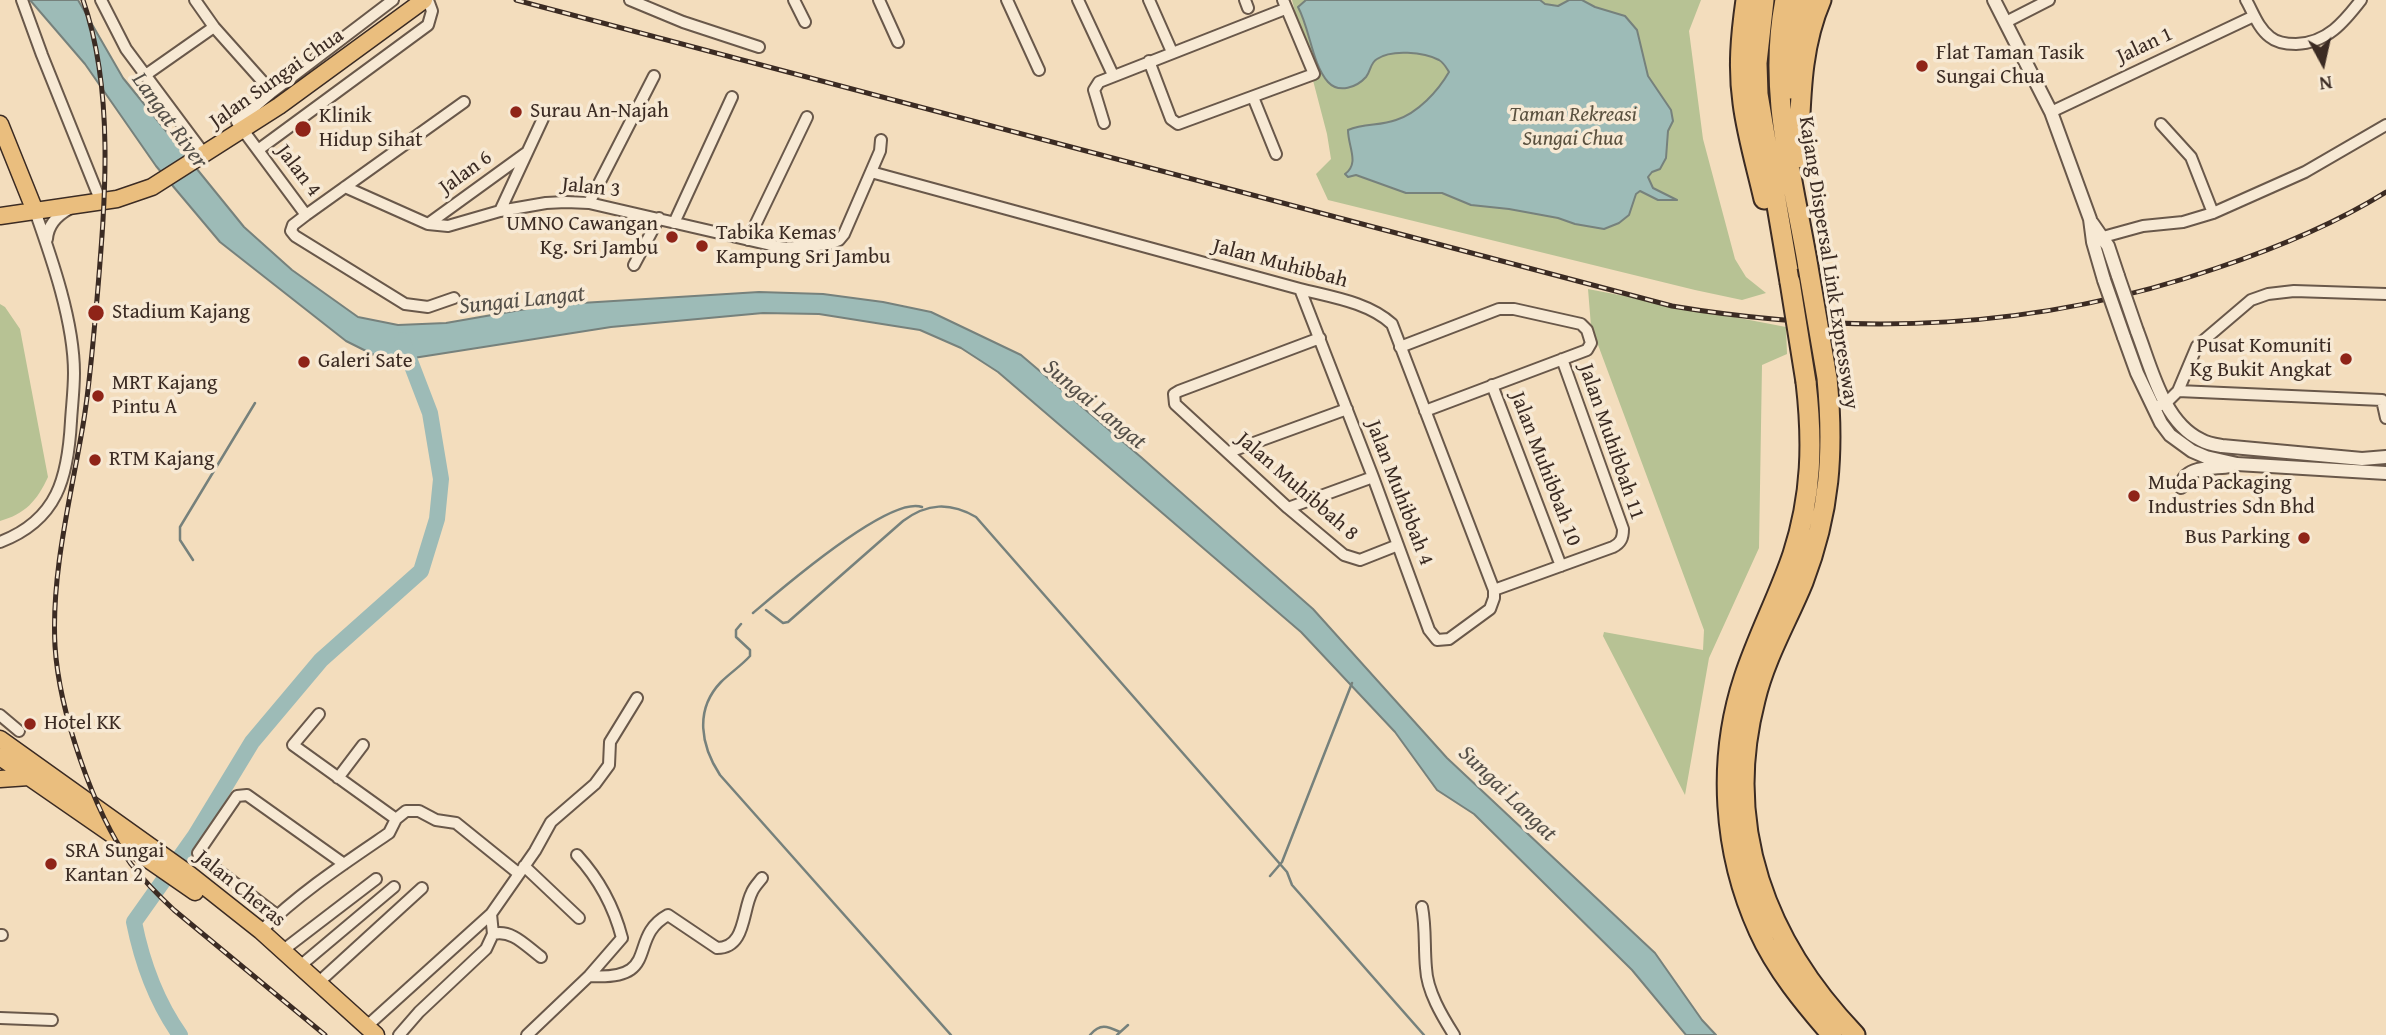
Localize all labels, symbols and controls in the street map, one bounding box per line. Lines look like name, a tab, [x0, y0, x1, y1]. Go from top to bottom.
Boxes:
street label: Jalan 1	[2113, 22, 2177, 70]
street label: Jalan Sungai Chua	[205, 23, 349, 135]
north arrow	[2288, 28, 2358, 98]
place label: Flat Taman Tasik Sungai Chua	[1936, 41, 2084, 91]
marker: Flat Taman Tasik Sungai Chua	[1914, 58, 1930, 74]
water label: Langat River	[125, 68, 213, 174]
text: N	[2318, 69, 2334, 99]
place label: Surau An-Najah	[530, 99, 669, 125]
park label: Taman Rekreasi Sungai Chua	[1509, 103, 1637, 153]
place label: Klinik Hidup Sihat	[319, 104, 423, 154]
marker: Surau An-Najah	[508, 104, 524, 120]
street label: Kajang Dispersal Link Expressway	[1792, 115, 1864, 411]
marker: Klinik Hidup Sihat	[293, 119, 313, 139]
street label: Jalan 4	[270, 140, 326, 202]
street label: Jalan 6	[435, 145, 497, 201]
street label: Jalan 3	[560, 172, 622, 204]
place label: UMNO Cawangan Kg. Sri Jambu	[506, 212, 658, 262]
place label: Tabika Kemas Kampung Sri Jambu	[716, 221, 890, 271]
marker: UMNO Cawangan Kg. Sri Jambu	[664, 229, 680, 245]
street label: Jalan Muhibbah	[1210, 234, 1350, 294]
marker: Tabika Kemas Kampung Sri Jambu	[694, 238, 710, 254]
water label: Sungai Langat	[458, 281, 586, 321]
place label: Stadium Kajang	[112, 300, 250, 326]
marker: Stadium Kajang	[86, 303, 106, 323]
place label: Pusat Komuniti Kg Bukit Angkat	[2190, 334, 2332, 384]
place label: Galeri Sate	[318, 349, 413, 375]
marker: Pusat Komuniti Kg Bukit Angkat	[2338, 351, 2354, 367]
marker: Galeri Sate	[296, 354, 312, 370]
water label: Sungai Langat	[1037, 354, 1151, 456]
street label: Jalan Muhibbah 11	[1572, 361, 1650, 523]
place label: MRT Kajang Pintu A	[112, 371, 217, 421]
marker: MRT Kajang Pintu A	[90, 388, 106, 404]
street label: Jalan Muhibbah 10	[1504, 388, 1586, 550]
street label: Jalan Muhibbah 4	[1360, 417, 1438, 569]
street label: Jalan Muhibbah 8	[1231, 427, 1363, 547]
place label: RTM Kajang	[109, 447, 214, 473]
marker: RTM Kajang	[87, 452, 103, 468]
place label: Muda Packaging Industries Sdn Bhd	[2148, 471, 2315, 521]
marker: Muda Packaging Industries Sdn Bhd	[2126, 488, 2142, 504]
place label: Bus Parking	[2185, 525, 2290, 551]
marker: Bus Parking	[2296, 530, 2312, 546]
place label: Hotel KK	[44, 711, 121, 737]
marker: Hotel KK	[22, 716, 38, 732]
water label: Sungai Langat	[1452, 740, 1562, 848]
place label: SRA Sungai Kantan 2	[65, 839, 164, 889]
street label: Jalan Cheras	[190, 845, 290, 933]
marker: SRA Sungai Kantan 2	[43, 856, 59, 872]

